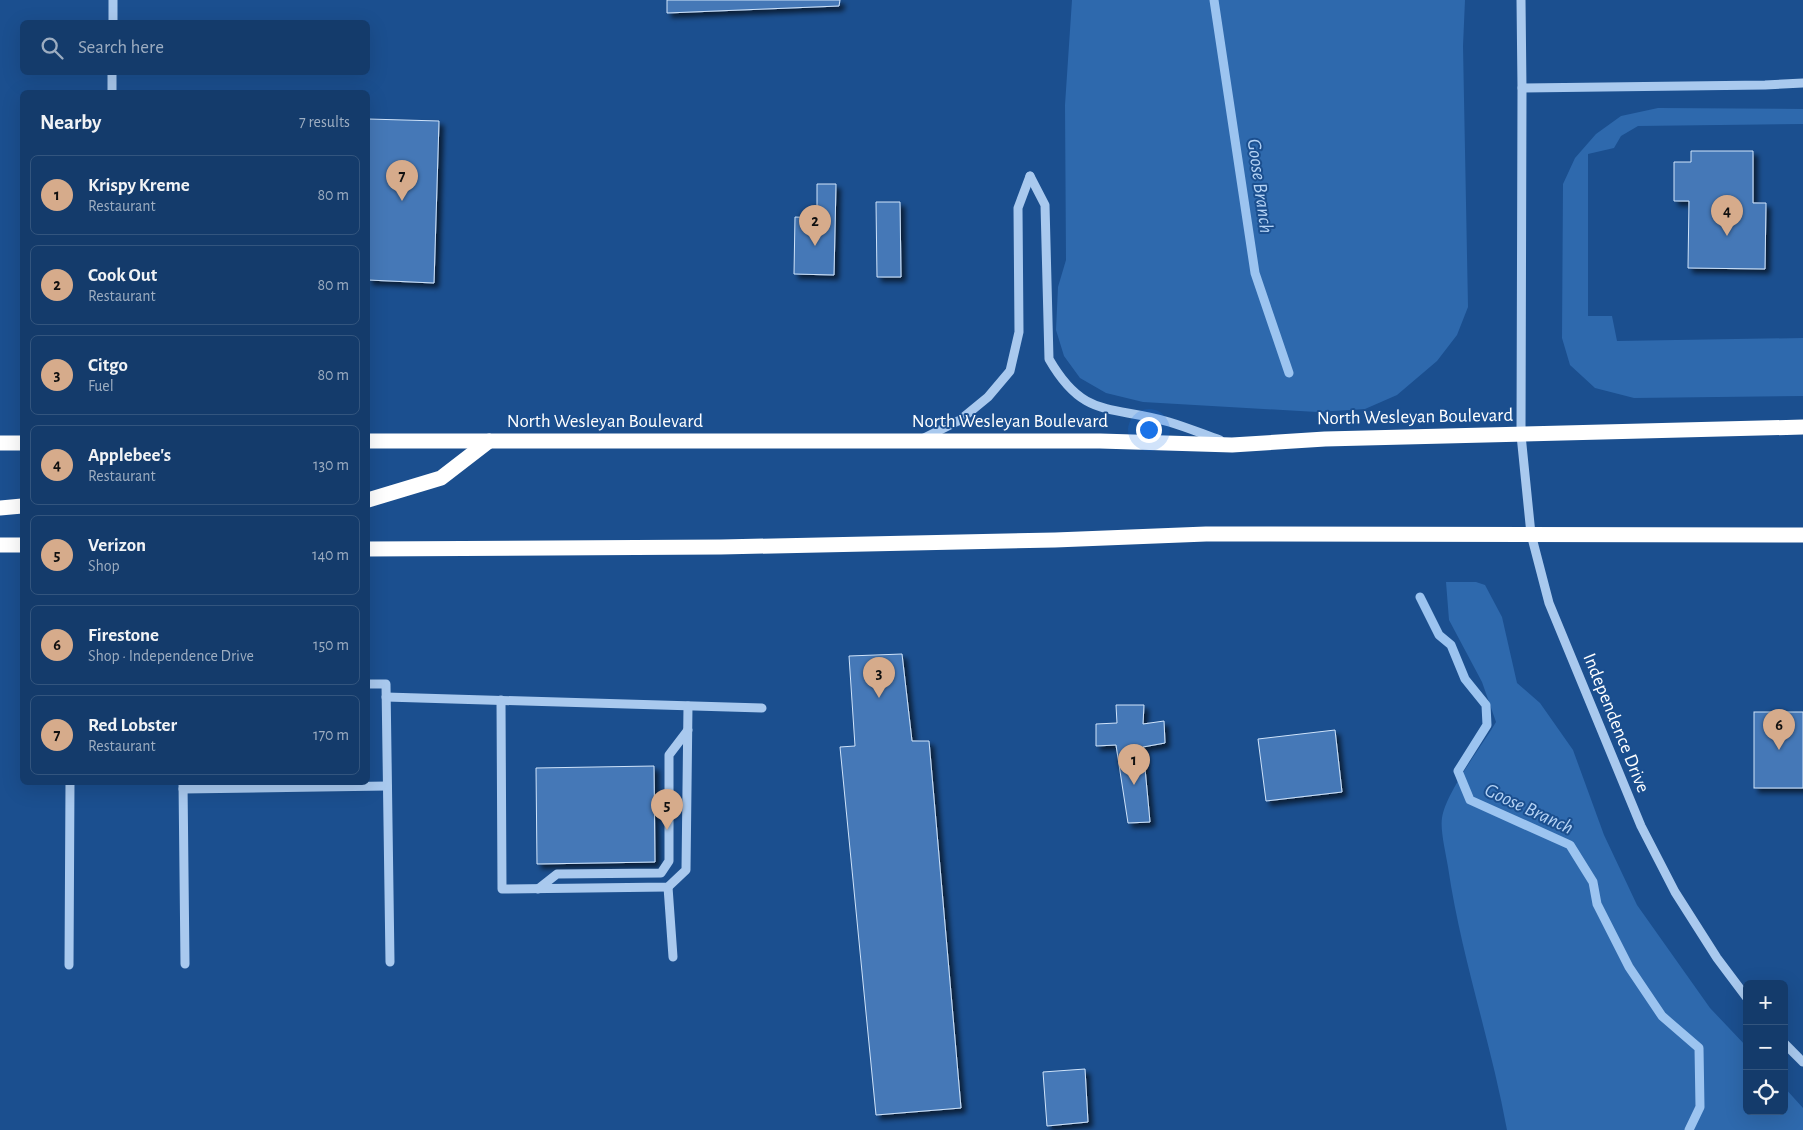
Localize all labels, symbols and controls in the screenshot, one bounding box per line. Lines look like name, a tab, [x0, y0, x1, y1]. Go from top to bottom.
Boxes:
search box	[20, 20, 370, 75]
icon: search	[38, 34, 66, 62]
text: Search here	[78, 38, 164, 57]
text: Nearby	[40, 112, 101, 133]
text: 7 results	[299, 114, 350, 130]
water label: Goose Branch	[1243, 138, 1277, 234]
pin: 7	[386, 160, 418, 201]
text: Krispy Kreme	[88, 176, 190, 195]
text: 1	[54, 187, 60, 203]
text: 80 m	[318, 187, 349, 203]
pin: 4	[1711, 195, 1743, 236]
text: Restaurant	[88, 198, 156, 214]
pin: 2	[799, 205, 831, 246]
text: Cook Out	[88, 266, 157, 285]
text: 2	[53, 277, 61, 293]
text: 80 m	[318, 277, 349, 293]
text: Restaurant	[88, 288, 156, 304]
text: Citgo	[88, 356, 128, 375]
text: 3	[54, 367, 60, 383]
text: 80 m	[318, 367, 349, 383]
text: Fuel	[88, 378, 114, 394]
street label: North Wesleyan Boulevard	[1317, 406, 1514, 428]
street label: North Wesleyan Boulevard	[507, 412, 703, 431]
street label: North Wesleyan Boulevard	[912, 412, 1108, 431]
your location	[1136, 417, 1162, 443]
text: Applebee's	[88, 446, 171, 465]
text: 4	[53, 457, 61, 473]
text: 130 m	[313, 457, 349, 473]
text: Restaurant	[88, 468, 156, 484]
text: Verizon	[88, 536, 146, 555]
text: 5	[54, 547, 60, 563]
text: 140 m	[312, 547, 349, 563]
text: Shop	[88, 558, 120, 574]
text: Firestone	[88, 626, 159, 645]
text: 6	[53, 637, 61, 653]
text: 150 m	[313, 637, 349, 653]
text: Shop · Independence Drive	[88, 648, 254, 664]
street label: Independence Drive	[1579, 651, 1653, 795]
pin: 3	[863, 657, 895, 698]
pin: 6	[1763, 709, 1795, 750]
text: Red Lobster	[88, 716, 177, 735]
text: 7	[54, 727, 60, 743]
text: 170 m	[313, 727, 349, 743]
text: Restaurant	[88, 738, 156, 754]
pin: 1	[1118, 744, 1150, 785]
water label: Goose Branch	[1482, 780, 1576, 838]
pin: 5	[651, 789, 683, 830]
map controls	[1743, 980, 1788, 1115]
button: +	[1743, 980, 1788, 1025]
button: −	[1743, 1025, 1788, 1070]
button: locate	[1743, 1070, 1788, 1115]

